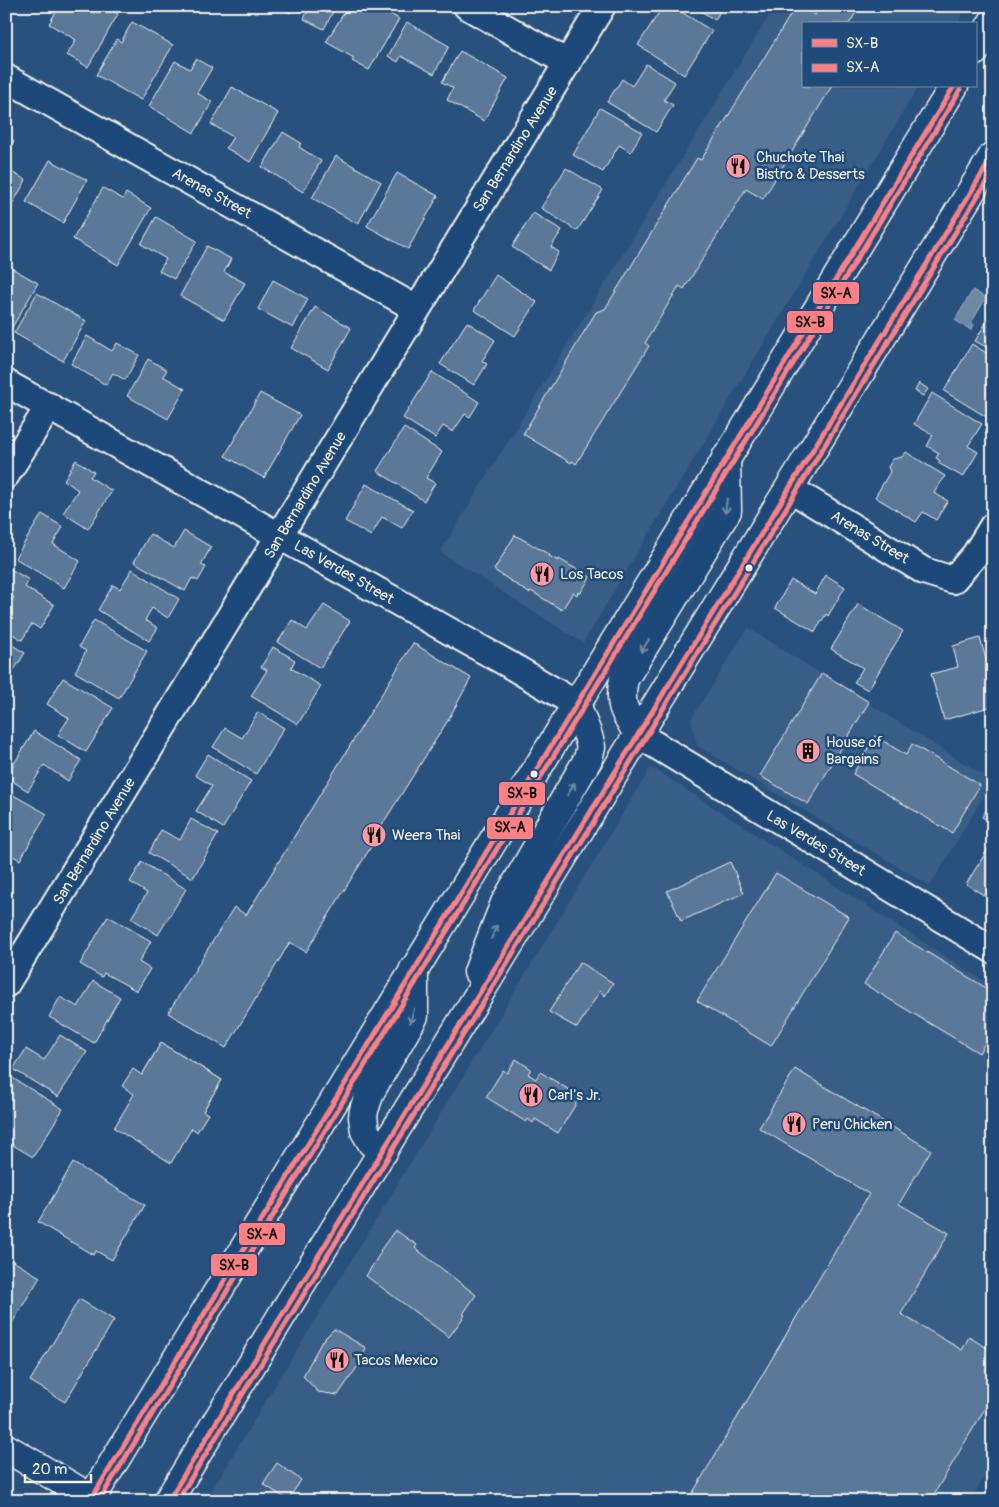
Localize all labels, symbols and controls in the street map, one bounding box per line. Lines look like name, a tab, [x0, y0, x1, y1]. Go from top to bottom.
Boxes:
legend	[802, 22, 976, 88]
text: SX-B	[846, 34, 878, 53]
text: SX-A	[846, 58, 880, 77]
street label: San Bernardino Avenue	[469, 82, 562, 216]
place label: Chuchote Thai Bistro & Desserts	[756, 148, 865, 184]
restaurant icon: Chuchote Thai Bistro & Desserts	[725, 153, 751, 179]
street label: Arenas Street	[169, 164, 256, 224]
line badge: SX-A	[812, 281, 860, 305]
text: SX-A	[820, 285, 852, 302]
line badge: SX-B	[786, 310, 834, 334]
text: SX-B	[795, 314, 825, 331]
street label: San Bernardino Avenue	[260, 428, 351, 562]
one-way arrow	[721, 498, 731, 514]
street label: Arenas Street	[827, 507, 913, 569]
street label: Las Verdes Street	[290, 536, 398, 609]
restaurant icon: Los Tacos	[529, 561, 555, 587]
unlabelled marker	[744, 563, 754, 573]
place label: Los Tacos	[560, 565, 624, 584]
one-way arrow	[639, 638, 649, 652]
place label: House of Bargains	[826, 733, 883, 769]
building icon: House of Bargains	[795, 738, 821, 764]
unlabelled marker	[529, 769, 539, 779]
street label: San Bernardino Avenue	[49, 774, 140, 908]
line badge: SX-B	[498, 781, 546, 806]
one-way arrow	[567, 783, 577, 797]
text: SX-B	[507, 785, 537, 802]
street label: Las Verdes Street	[763, 806, 870, 881]
line badge: SX-A	[486, 816, 534, 840]
text: SX-A	[494, 819, 526, 836]
restaurant icon: Weera Thai	[361, 822, 387, 848]
place label: Weera Thai	[392, 826, 461, 845]
one-way arrow	[490, 924, 499, 939]
one-way arrow	[406, 1008, 416, 1024]
restaurant icon: Carl's Jr.	[518, 1082, 544, 1108]
place label: Carl's Jr.	[548, 1086, 601, 1105]
restaurant icon: Peru Chicken	[781, 1111, 807, 1137]
place label: Peru Chicken	[812, 1115, 892, 1134]
line badge: SX-A	[238, 1222, 286, 1246]
text: SX-A	[246, 1226, 278, 1243]
line badge: SX-B	[210, 1253, 258, 1277]
text: SX-B	[219, 1257, 249, 1274]
restaurant icon: Tacos Mexico	[324, 1347, 350, 1373]
place label: Tacos Mexico	[354, 1351, 438, 1370]
scale bar	[25, 1452, 91, 1484]
text: 20 m	[32, 1460, 67, 1479]

